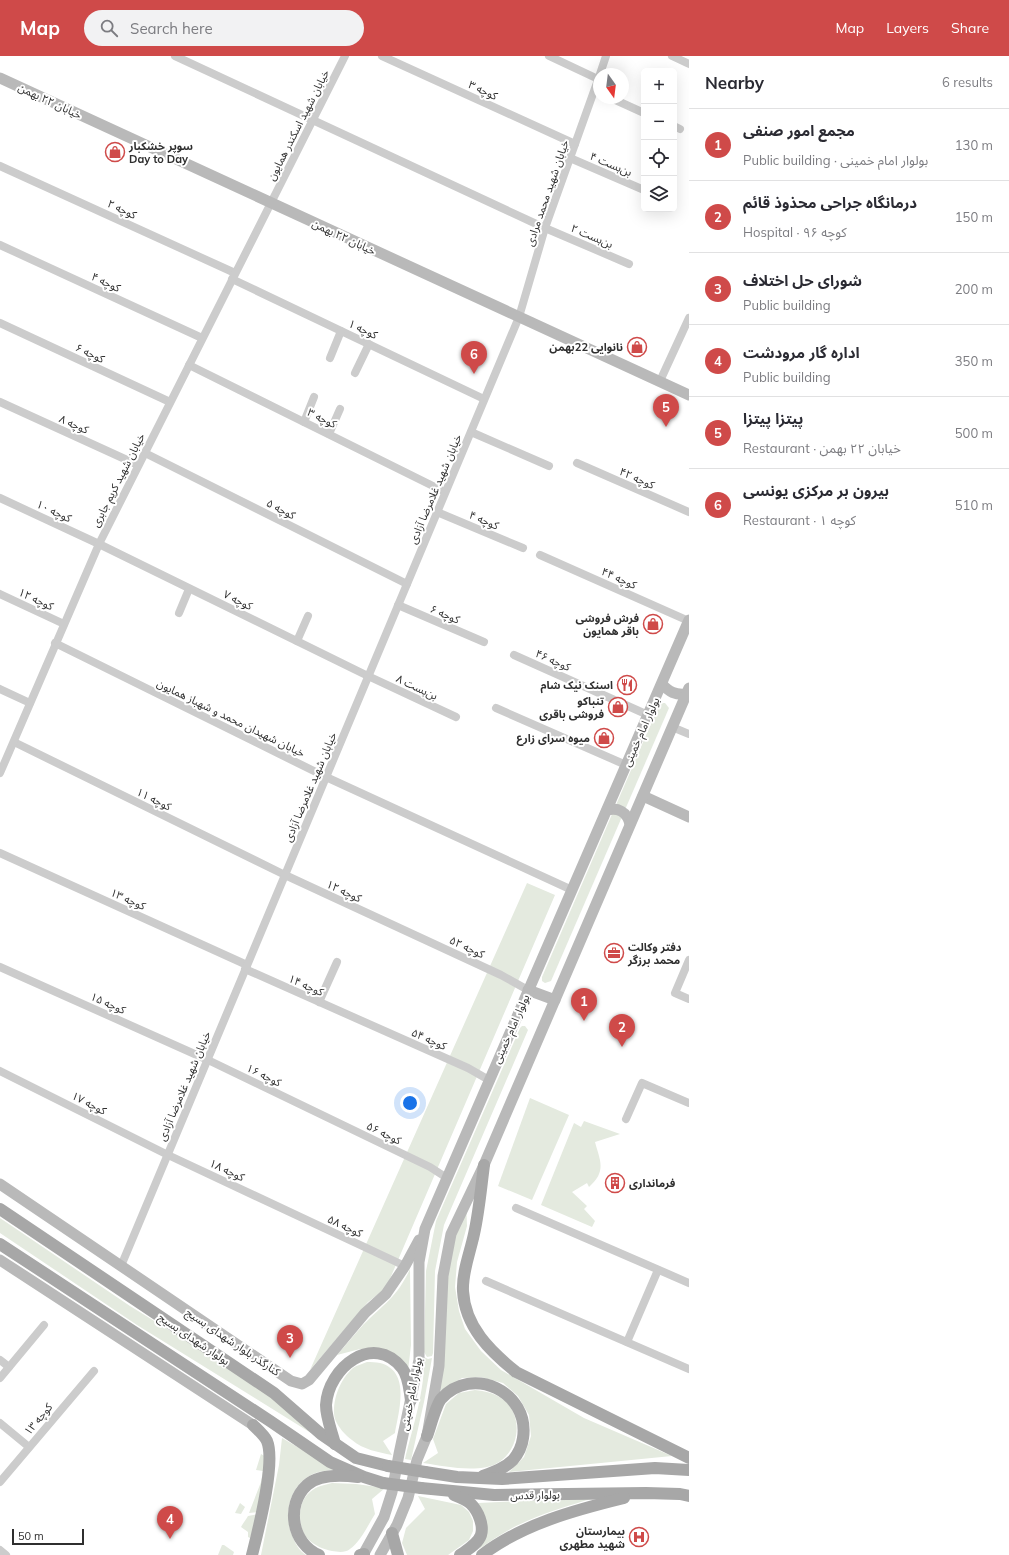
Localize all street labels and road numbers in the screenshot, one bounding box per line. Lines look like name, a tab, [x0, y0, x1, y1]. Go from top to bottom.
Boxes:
street label: خیابان شهید اسکندر همایون	[264, 67, 332, 183]
street label: کوچه ۳	[466, 77, 500, 104]
street label: خیابان ۲۲ بهمن	[16, 80, 85, 122]
street label: خیابان شهید محمد مرادی	[522, 138, 572, 248]
street label: بن‌بست ۴	[588, 149, 634, 179]
street label: کوچه ۲	[105, 196, 139, 223]
street label: خیابان ۲۲ بهمن	[310, 216, 379, 258]
street label: بن‌بست ۲	[569, 221, 615, 251]
street label: کوچه ۴	[89, 269, 123, 296]
street label: کوچه ۱	[346, 316, 380, 343]
street label: کوچه ۶	[73, 340, 107, 367]
street label: کوچه ۳	[305, 405, 339, 432]
street label: کوچه ۸	[57, 411, 91, 438]
street label: خیابان شهید کریم جابری	[88, 430, 150, 530]
street label: خیابان شهید غلامرضا آزادی	[406, 432, 465, 546]
street label: کوچه ۴۲	[617, 464, 657, 493]
street label: کوچه ۵	[264, 496, 298, 523]
street label: کوچه ۱۰	[34, 497, 74, 526]
street label: کوچه ۴	[467, 508, 501, 534]
street label: کوچه ۴۴	[599, 564, 639, 593]
street label: کوچه ۱۲	[16, 585, 56, 614]
street label: کوچه ۷	[221, 587, 255, 614]
street label: کوچه ۶	[428, 602, 462, 628]
street label: کوچه ۴۶	[533, 646, 573, 675]
street label: بن‌بست ۸	[394, 671, 440, 703]
street label: خیابان شهیدان محمد و شهباز همایون	[155, 676, 308, 760]
street label: بولوار امام خمینی	[619, 695, 663, 769]
street label: خیابان شهید غلامرضا آزادی	[281, 730, 340, 844]
street label: کوچه ۱۱	[134, 785, 174, 815]
street label: کوچه ۱۲	[324, 877, 364, 906]
street label: کوچه ۱۳	[108, 885, 148, 914]
street label: کوچه ۵۲	[447, 933, 487, 962]
street label: کوچه ۱۴	[286, 971, 326, 1000]
street label: کوچه ۱۵	[88, 989, 128, 1018]
street label: بولوار امام خمینی	[489, 992, 533, 1066]
street label: کوچه ۵۴	[409, 1025, 449, 1054]
street label: خیابان شهید غلامرضا آزادی	[155, 1029, 214, 1143]
street label: کوچه ۱۶	[244, 1061, 284, 1091]
street label: کوچه ۱۷	[69, 1088, 109, 1119]
street label: کوچه ۵۶	[364, 1119, 404, 1149]
street label: کوچه ۱۸	[207, 1156, 247, 1185]
street label: کوچه ۵۸	[325, 1212, 365, 1241]
street label: کنارگذر بلوار شهدای بسیج	[183, 1305, 283, 1380]
street label: بولوار شهدای بسیج	[155, 1310, 232, 1369]
street label: بولوار امام خمینی	[397, 1356, 426, 1432]
street label: کوچه ۱۳	[21, 1400, 56, 1438]
street label: بولوار قدس	[510, 1488, 560, 1502]

